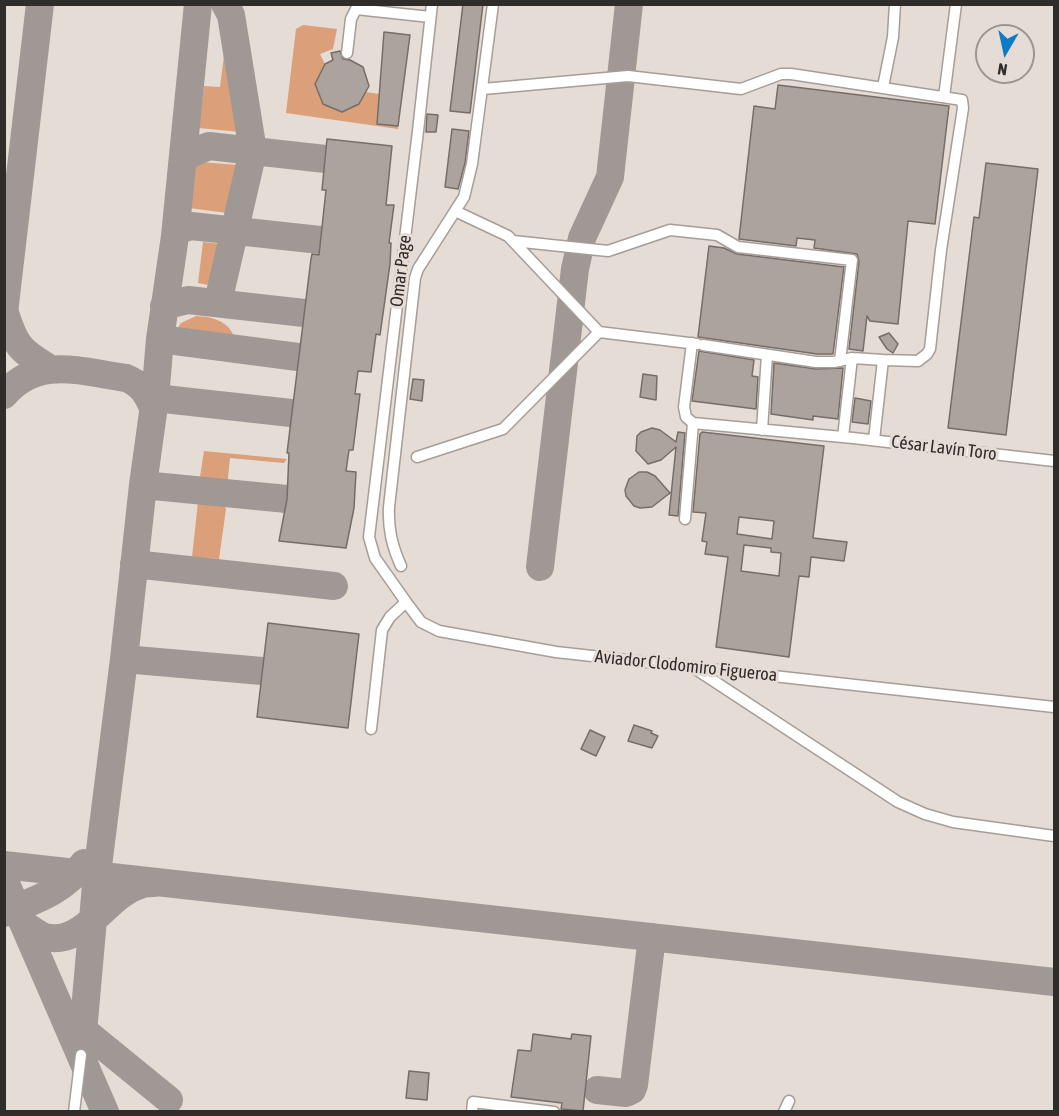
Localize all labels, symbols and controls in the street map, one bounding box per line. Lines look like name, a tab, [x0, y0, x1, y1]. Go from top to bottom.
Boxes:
north arrow	[975, 24, 1035, 84]
text: N	[996, 60, 1009, 79]
street label: Omar Page	[386, 234, 416, 308]
street label: César Lavín Toro	[890, 431, 998, 465]
street label: Aviador Clodomiro Figueroa	[594, 646, 778, 686]

